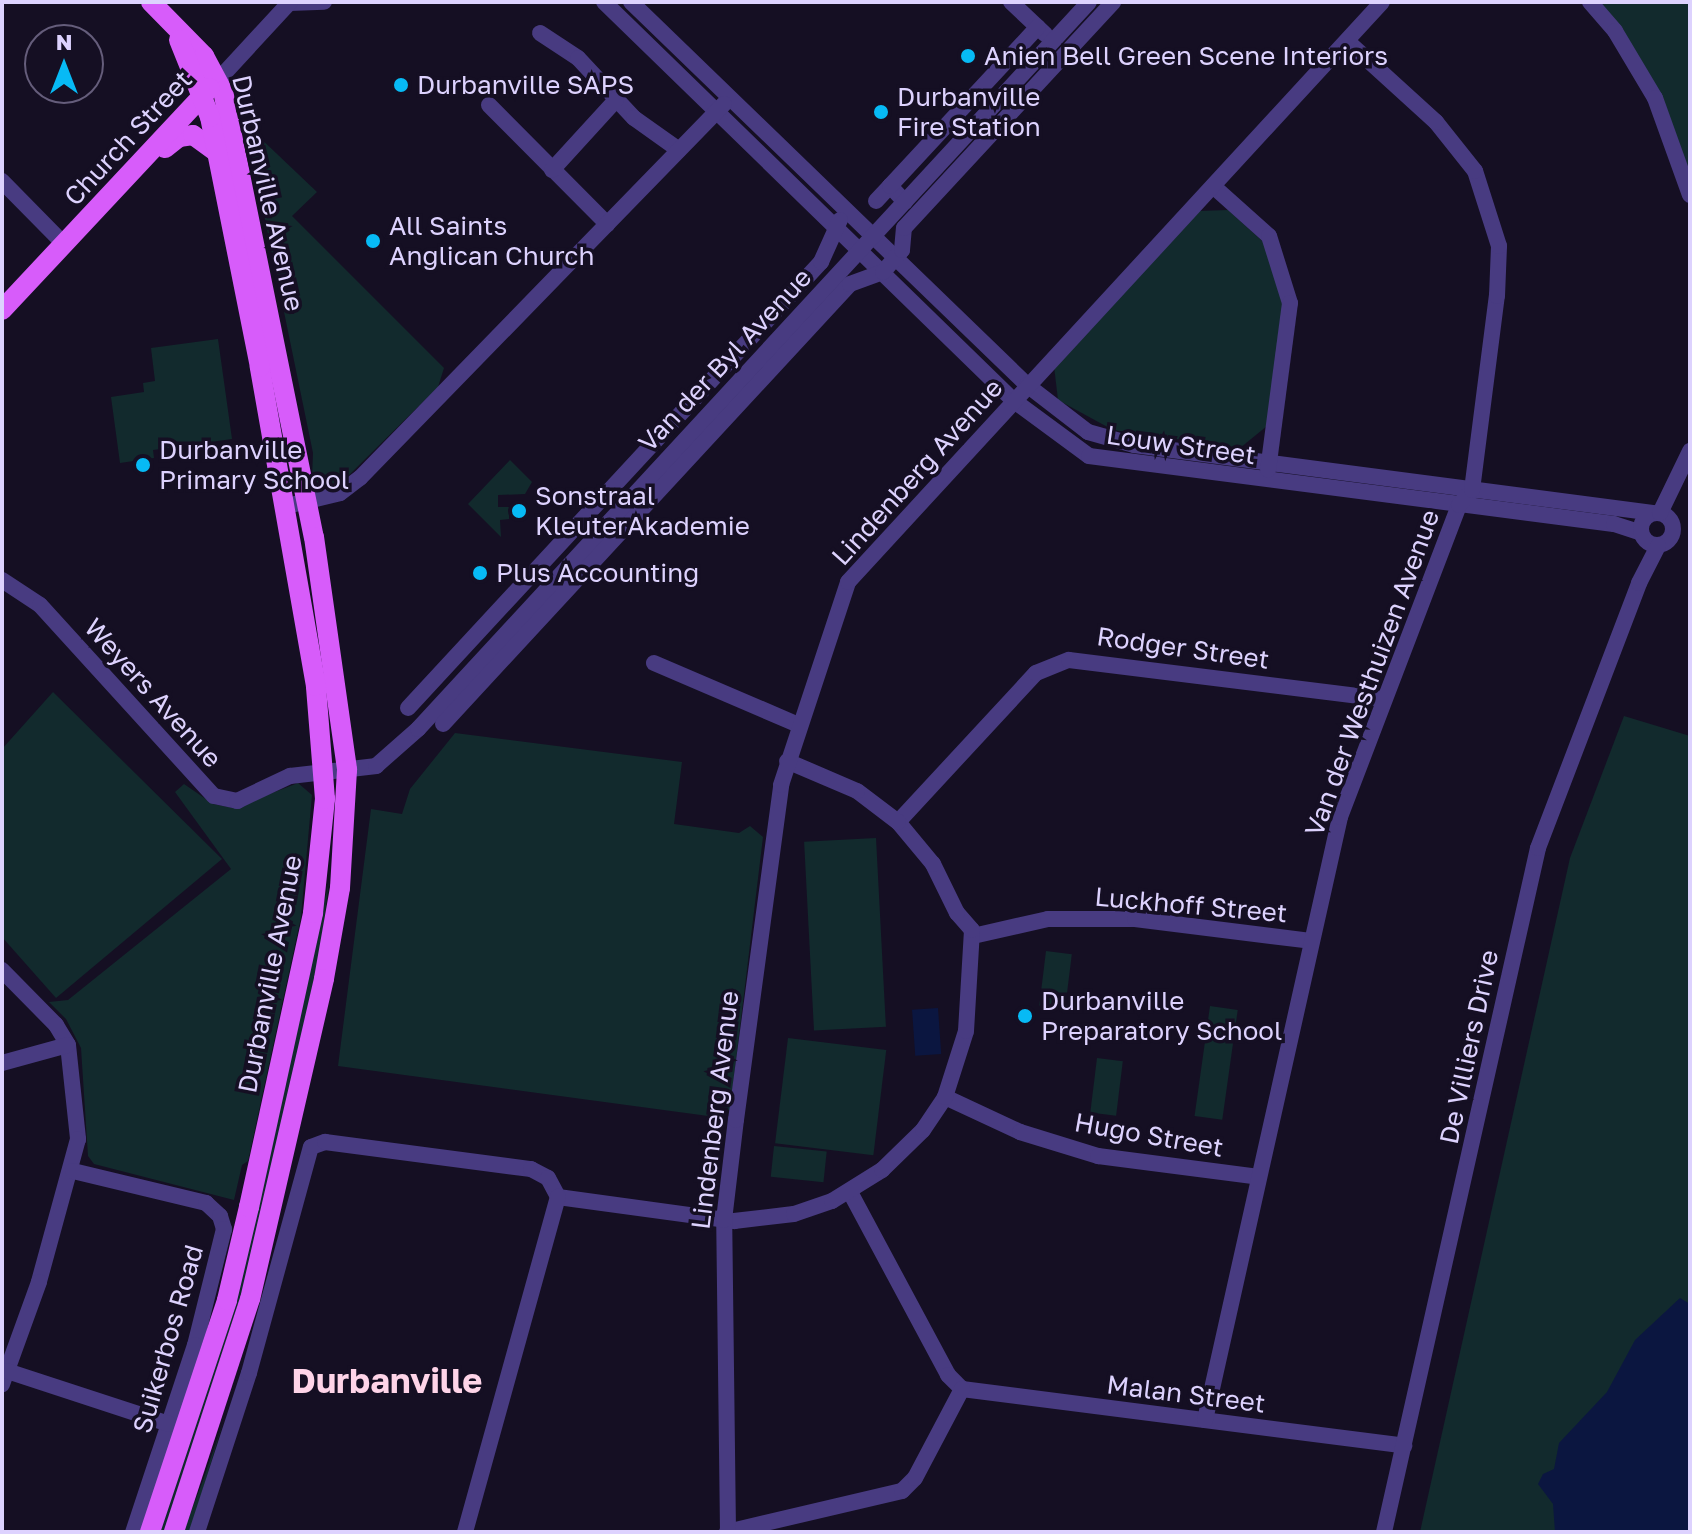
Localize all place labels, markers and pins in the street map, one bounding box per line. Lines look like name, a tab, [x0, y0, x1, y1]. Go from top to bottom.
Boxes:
place label: Anien Bell Green Scene Interiors	[984, 40, 1388, 72]
marker: Anien Bell Green Scene Interiors	[959, 47, 977, 65]
place label: Durbanville SAPS	[417, 69, 634, 101]
marker: Durbanville SAPS	[392, 76, 410, 94]
place label: Durbanville Fire Station	[897, 81, 1041, 142]
marker: Durbanville Fire Station	[872, 103, 890, 121]
place label: All Saints Anglican Church	[389, 210, 594, 272]
marker: All Saints Anglican Church	[364, 232, 382, 250]
place label: Durbanville Primary School	[159, 434, 349, 496]
marker: Durbanville Primary School	[134, 456, 152, 474]
place label: Sonstraal KleuterAkademie	[535, 480, 750, 542]
marker: Sonstraal KleuterAkademie	[510, 502, 528, 520]
place label: Plus Accounting	[496, 557, 699, 589]
marker: Plus Accounting	[471, 564, 489, 582]
place label: Durbanville Preparatory School	[1041, 985, 1282, 1046]
marker: Durbanville Preparatory School	[1016, 1007, 1034, 1025]

